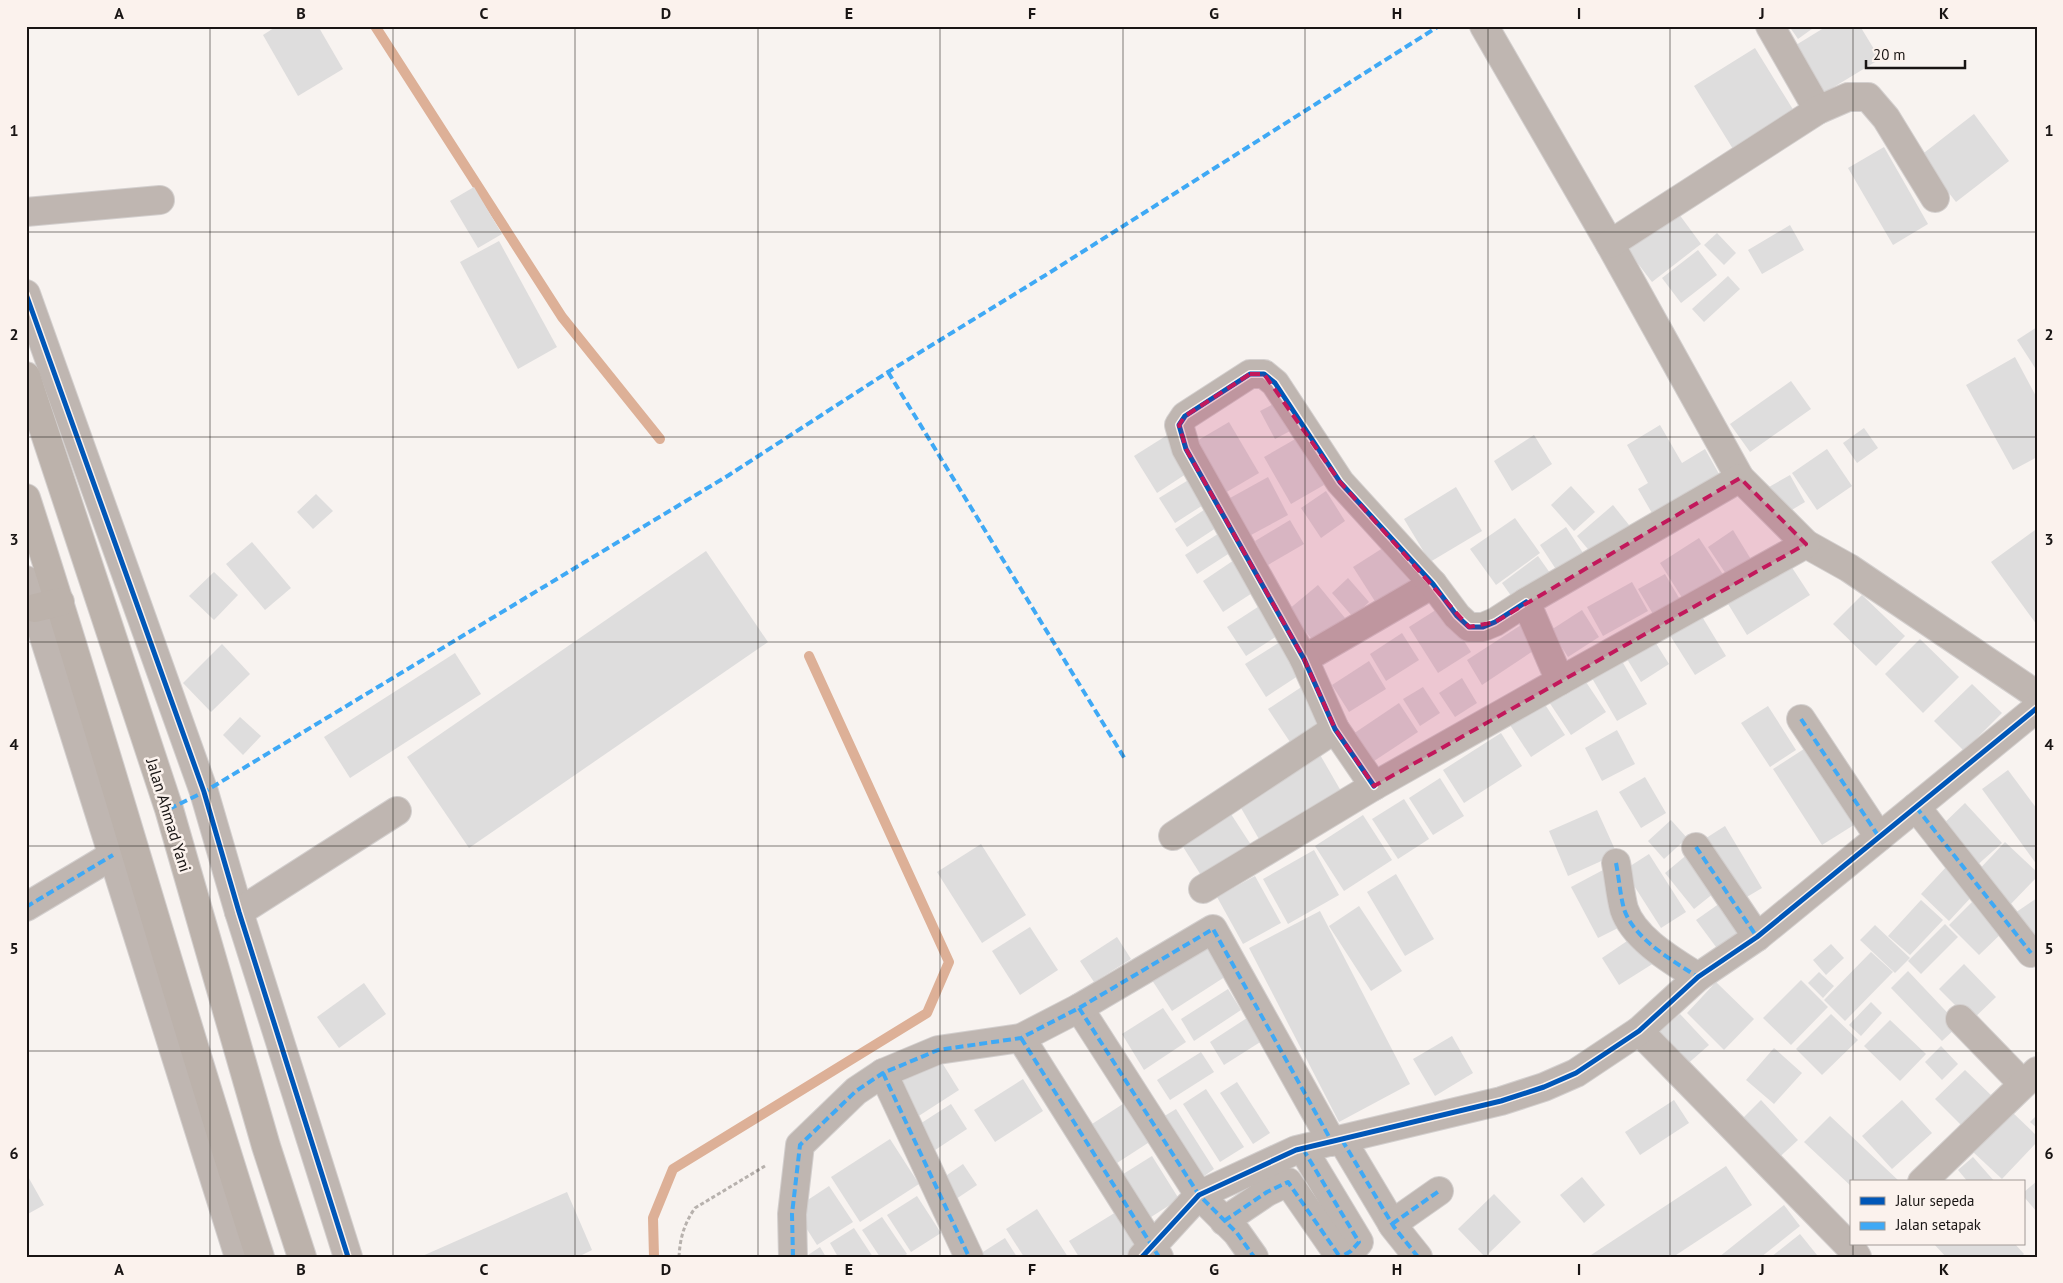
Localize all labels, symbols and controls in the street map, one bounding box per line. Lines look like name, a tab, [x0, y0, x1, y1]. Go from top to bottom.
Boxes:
text: A	[114, 3, 124, 23]
text: B	[296, 3, 306, 23]
text: C	[480, 3, 489, 23]
text: D	[661, 3, 671, 23]
text: E	[845, 3, 853, 23]
text: F	[1028, 3, 1036, 23]
text: G	[1209, 3, 1219, 23]
text: H	[1392, 3, 1402, 23]
text: I	[1577, 3, 1581, 23]
text: J	[1758, 3, 1765, 23]
text: K	[1939, 3, 1949, 23]
scale bar	[1866, 38, 1964, 70]
text: 20 m	[1873, 45, 1906, 64]
text: 1	[9, 120, 19, 140]
text: 1	[2044, 120, 2054, 140]
text: 2	[9, 324, 19, 344]
text: 2	[2044, 324, 2054, 344]
text: 3	[9, 529, 19, 549]
text: 3	[2044, 529, 2054, 549]
text: 4	[9, 734, 19, 754]
text: 4	[2044, 734, 2054, 754]
street label: Jalan Ahmad Yani	[142, 755, 196, 874]
text: 5	[9, 938, 19, 958]
text: 5	[2044, 938, 2054, 958]
text: 6	[9, 1143, 19, 1163]
text: 6	[2044, 1143, 2054, 1163]
legend	[1850, 1180, 2026, 1246]
text: Jalur sepeda	[1895, 1191, 1975, 1210]
text: Jalan setapak	[1895, 1215, 1982, 1234]
text: A	[114, 1259, 124, 1279]
text: B	[296, 1259, 306, 1279]
text: C	[480, 1259, 489, 1279]
text: D	[661, 1259, 671, 1279]
text: E	[845, 1259, 853, 1279]
text: F	[1028, 1259, 1036, 1279]
text: G	[1209, 1259, 1219, 1279]
text: H	[1392, 1259, 1402, 1279]
text: I	[1577, 1259, 1581, 1279]
text: J	[1758, 1259, 1765, 1279]
text: K	[1939, 1259, 1949, 1279]

